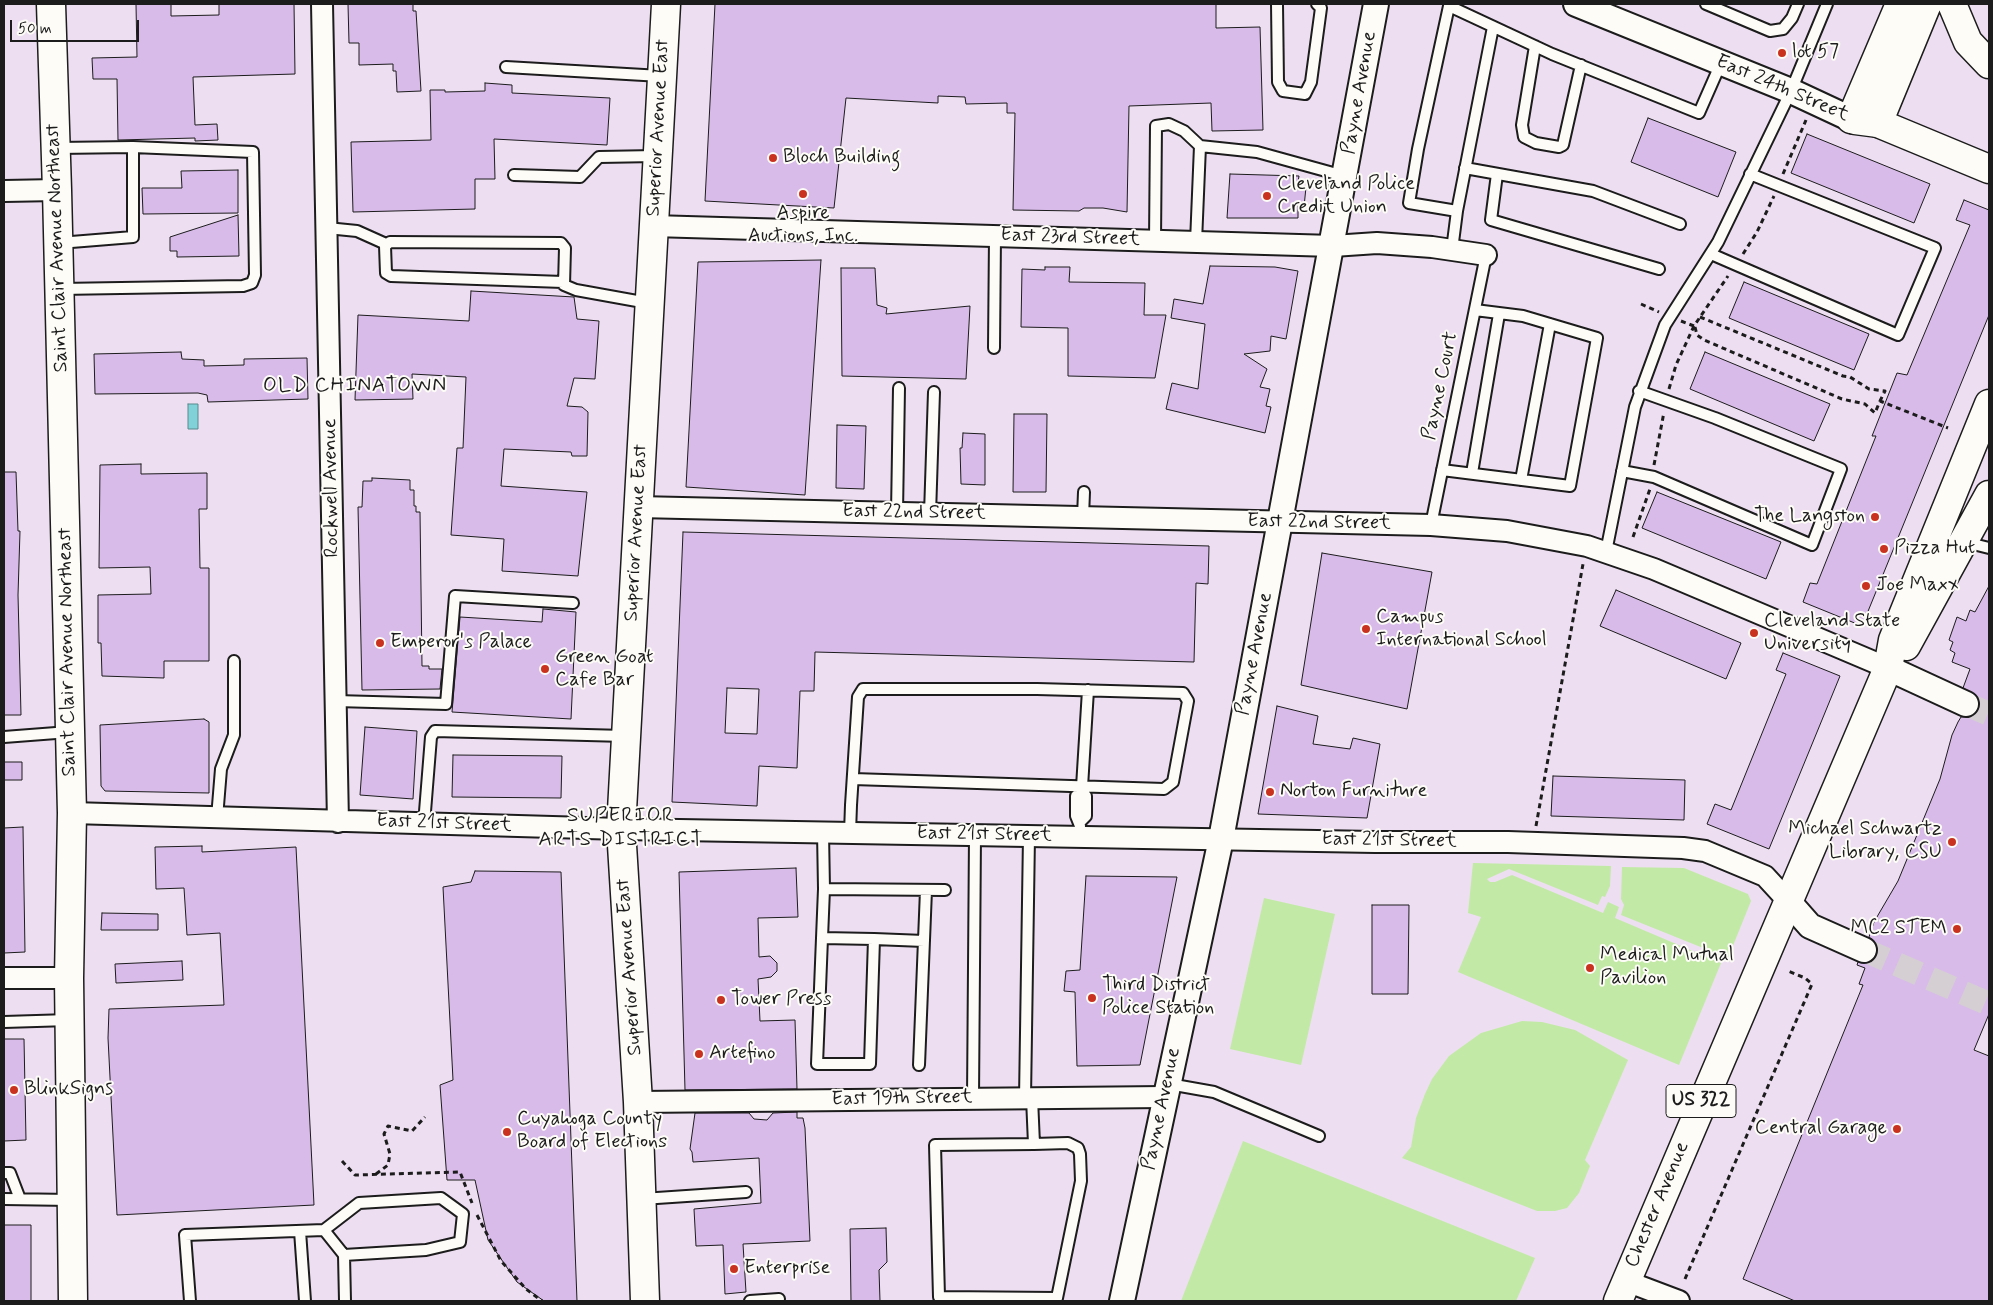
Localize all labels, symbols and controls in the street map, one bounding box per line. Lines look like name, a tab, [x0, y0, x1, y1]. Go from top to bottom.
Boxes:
scale bar	[12, 10, 141, 42]
text: 50 m	[18, 19, 52, 39]
street label: Payne Avenue	[1337, 30, 1383, 156]
street label: Superior Avenue East	[642, 39, 676, 217]
place label: lot 57	[1792, 41, 1839, 65]
marker: lot 57	[1776, 47, 1788, 59]
street label: East 24th Street	[1712, 50, 1852, 128]
street label: Saint Clair Avenue Northeast	[42, 123, 74, 373]
place label: Bloch Building	[783, 146, 900, 170]
marker: Bloch Building	[767, 152, 779, 164]
place label: Cleveland Police Credit Union	[1277, 173, 1415, 220]
marker: Aspire Auctions, Inc.	[797, 188, 809, 200]
marker: Cleveland Police Credit Union	[1261, 190, 1273, 202]
place label: Aspire Auctions, Inc.	[748, 202, 858, 249]
street label: East 23rd Street	[1000, 224, 1140, 252]
street label: Payne Court	[1418, 330, 1464, 442]
district label: OLD CHINATOWN	[265, 374, 445, 400]
street label: Rockwell Avenue	[319, 418, 345, 558]
street label: Superior Avenue East	[620, 444, 654, 622]
street label: East 22nd Street	[842, 500, 986, 526]
place label: The Langston	[1754, 505, 1865, 529]
street label: East 22nd Street	[1247, 510, 1391, 536]
marker: The Langston	[1869, 511, 1881, 523]
street label: Saint Clair Avenue Northeast	[54, 527, 82, 777]
place label: Pizza Hut	[1894, 537, 1975, 561]
marker: Pizza Hut	[1878, 543, 1890, 555]
place label: Joe Maxx	[1876, 574, 1959, 598]
marker: Joe Maxx	[1860, 580, 1872, 592]
street label: Payne Avenue	[1231, 591, 1279, 717]
place label: Campus International School	[1376, 606, 1547, 653]
place label: Cleveland State University	[1764, 610, 1900, 657]
marker: Campus International School	[1360, 623, 1372, 635]
marker: Cleveland State University	[1748, 627, 1760, 639]
place label: Emperor's Palace	[390, 631, 532, 655]
marker: Emperor's Palace	[374, 637, 386, 649]
place label: Green Goat Cafe Bar	[555, 646, 653, 693]
marker: Green Goat Cafe Bar	[539, 663, 551, 675]
place label: Norton Furniture	[1280, 780, 1427, 804]
marker: Norton Furniture	[1264, 786, 1276, 798]
district label: SUPERIOR ARTS DISTRICT	[534, 804, 708, 854]
street label: East 21st Street	[376, 810, 512, 838]
place label: Michael Schwartz Library, CSU	[1788, 818, 1942, 865]
street label: East 21st Street	[916, 822, 1052, 848]
street label: East 21st Street	[1321, 828, 1457, 854]
marker: Michael Schwartz Library, CSU	[1946, 836, 1958, 848]
street label: Superior Avenue East	[612, 878, 648, 1056]
place label: MC2 STEM	[1850, 917, 1947, 941]
marker: MC2 STEM	[1951, 923, 1963, 935]
place label: Medical Mutual Pavilion	[1600, 944, 1734, 991]
marker: Medical Mutual Pavilion	[1584, 962, 1596, 974]
place label: Third District Police Station	[1102, 974, 1214, 1021]
place label: Tower Press	[731, 988, 831, 1012]
marker: Third District Police Station	[1086, 992, 1098, 1004]
marker: Tower Press	[715, 994, 727, 1006]
place label: Artefino	[709, 1042, 775, 1066]
street label: Payne Avenue	[1137, 1046, 1187, 1172]
marker: Artefino	[693, 1048, 705, 1060]
place label: BlinkSigns	[24, 1078, 113, 1102]
marker: BlinkSigns	[8, 1084, 20, 1096]
road number: US 322	[1666, 1084, 1736, 1118]
street label: East 19th Street	[831, 1086, 973, 1112]
place label: Cuyahoga County Board of Elections	[517, 1108, 667, 1155]
place label: Central Garage	[1755, 1117, 1887, 1141]
marker: Central Garage	[1891, 1123, 1903, 1135]
marker: Cuyahoga County Board of Elections	[501, 1126, 513, 1138]
street label: Chester Avenue	[1621, 1138, 1695, 1272]
place label: Enterprise	[744, 1257, 830, 1281]
marker: Enterprise	[728, 1263, 740, 1275]

